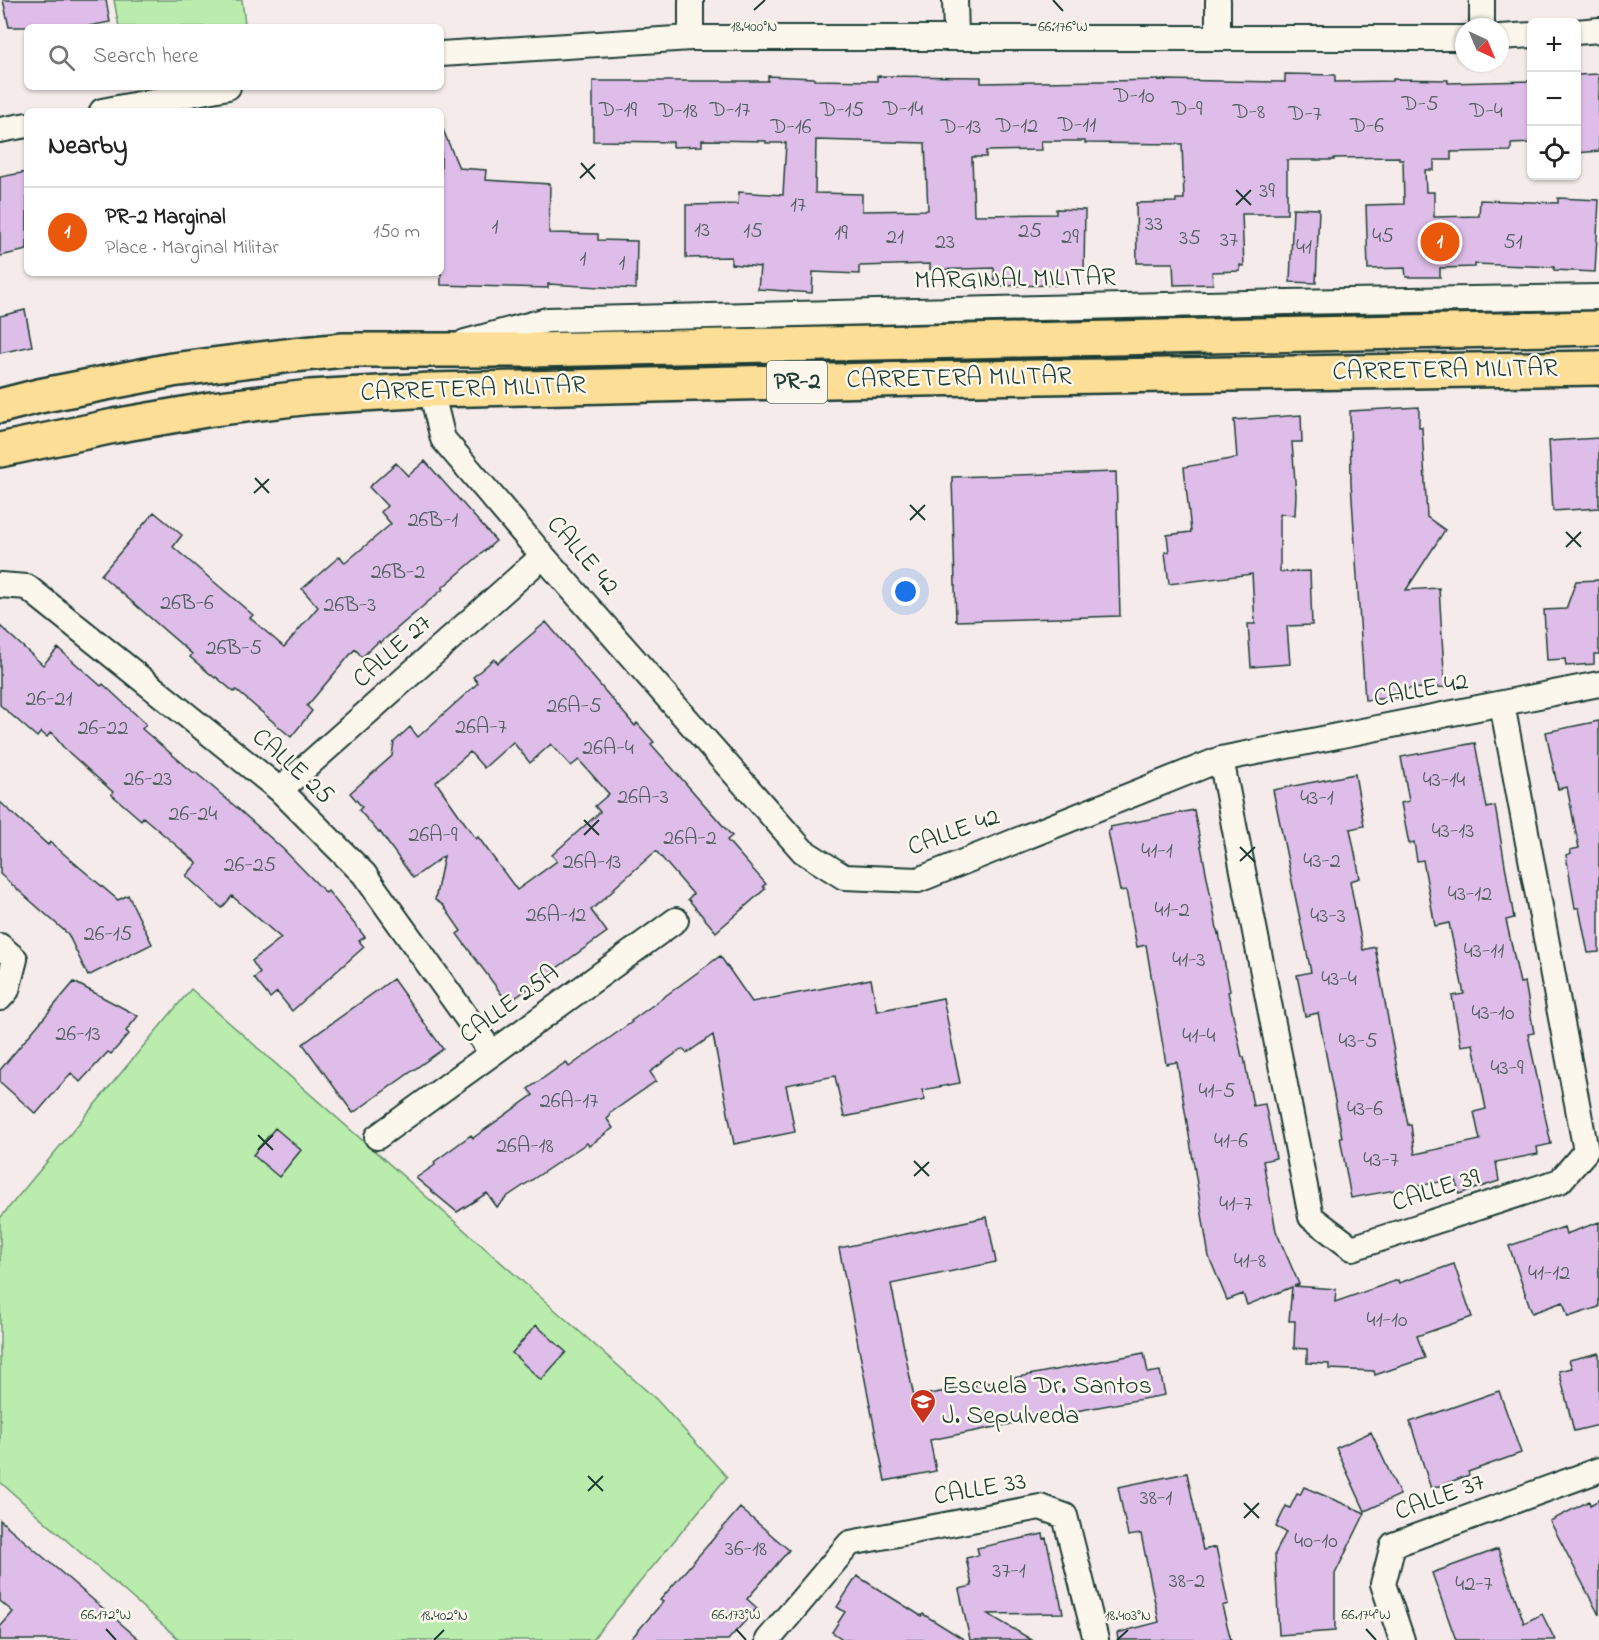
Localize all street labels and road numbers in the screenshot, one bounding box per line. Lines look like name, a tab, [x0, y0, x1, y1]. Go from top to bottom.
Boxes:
street label: MARGINAL MILITAR	[914, 259, 1117, 301]
street label: CARRETERA MILITAR	[1332, 350, 1559, 392]
street label: CARRETERA MILITAR	[846, 358, 1073, 400]
road number: PR-2	[767, 361, 827, 403]
street label: CARRETERA MILITAR	[360, 367, 587, 413]
street label: CALLE 42	[536, 508, 628, 605]
street label: CALLE 27	[345, 606, 441, 698]
street label: CALLE 42	[1371, 663, 1472, 719]
street label: CALLE 25	[242, 720, 342, 815]
street label: CALLE 42	[903, 799, 1005, 867]
street label: CALLE 25A	[452, 956, 568, 1054]
street label: CALLE 39	[1387, 1159, 1485, 1223]
street label: CALLE 33	[931, 1463, 1029, 1517]
street label: CALLE 37	[1390, 1464, 1491, 1532]

